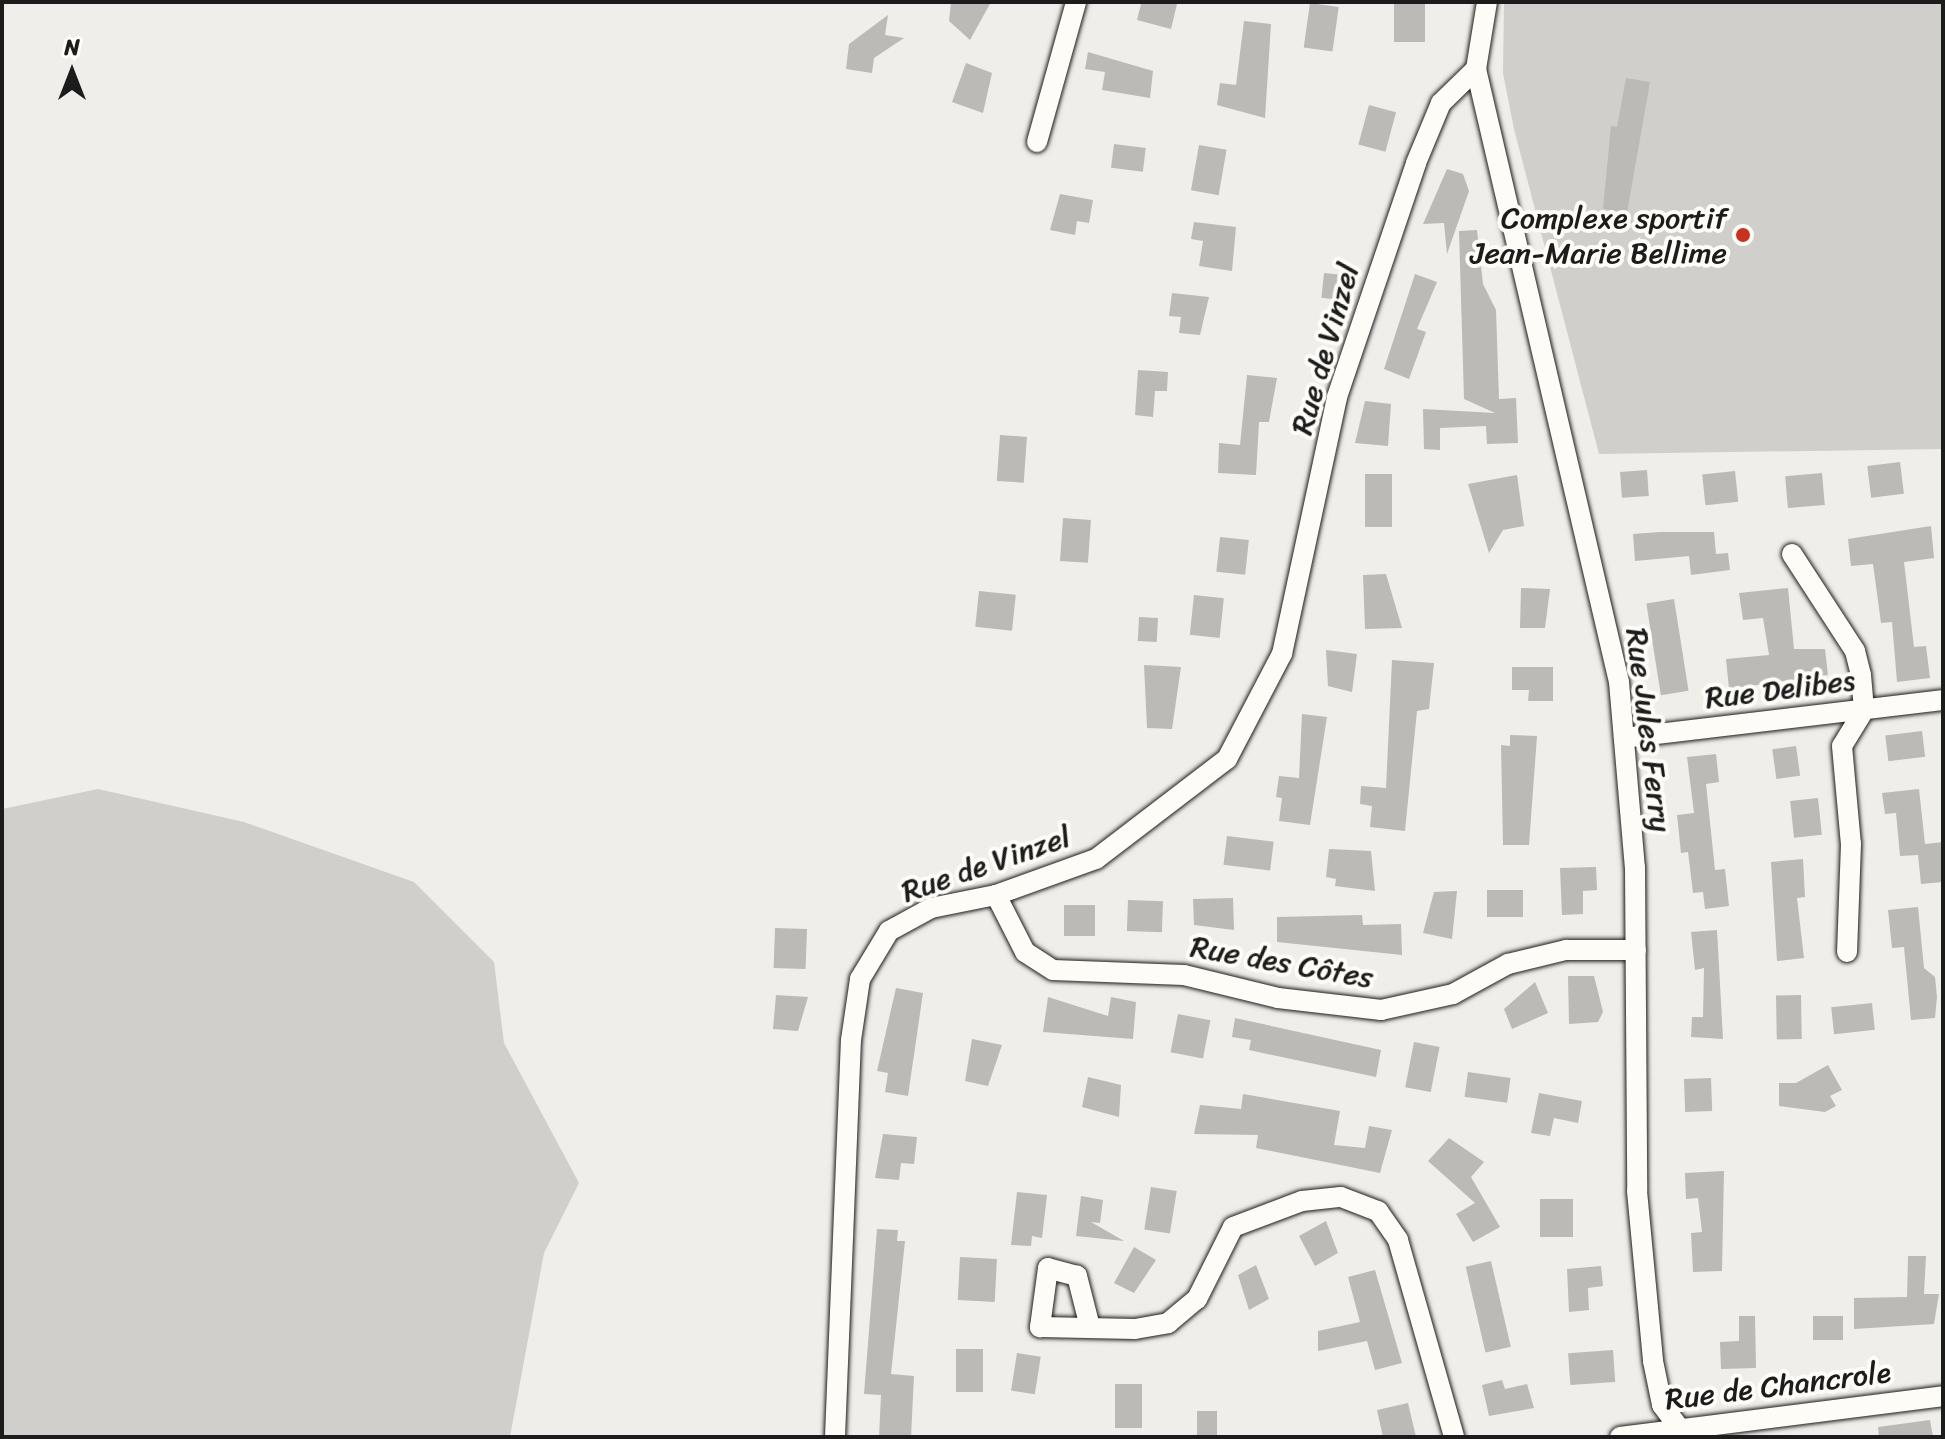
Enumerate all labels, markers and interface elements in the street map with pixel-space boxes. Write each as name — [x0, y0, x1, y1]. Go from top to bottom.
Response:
text: N — [64, 28, 80, 67]
north arrow — [32, 32, 112, 112]
place label: Complexe sportif Jean-Marie Bellime — [1471, 200, 1727, 270]
marker: Complexe sportif Jean-Marie Bellime — [1734, 226, 1752, 244]
street label: Rue de Vinzel — [1283, 259, 1367, 439]
street label: Rue Jules Ferry — [1619, 626, 1679, 834]
street label: Rue Delibes — [1703, 662, 1857, 716]
street label: Rue de Vinzel — [896, 818, 1076, 910]
street label: Rue des Côtes — [1187, 928, 1377, 996]
street label: Rue de Chancrole — [1663, 1354, 1893, 1418]

